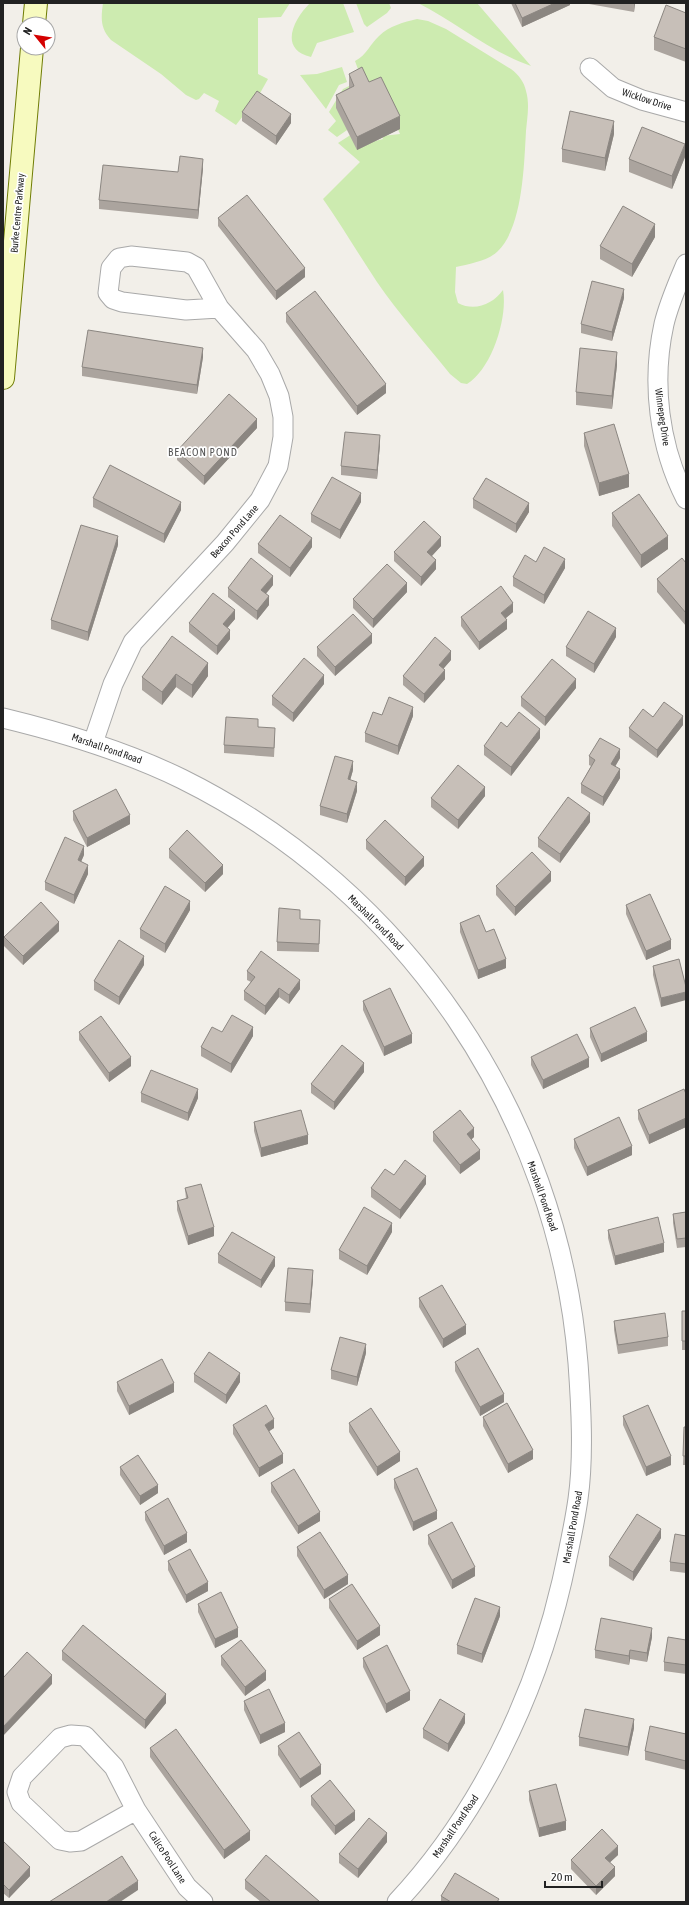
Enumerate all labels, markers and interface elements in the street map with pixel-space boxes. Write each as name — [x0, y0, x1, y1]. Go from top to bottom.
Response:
north arrow — [16, 16, 56, 56]
text: N — [21, 25, 34, 37]
street label: Wicklow Drive — [621, 86, 673, 113]
street label: Burke Centre Parkway — [9, 173, 26, 253]
street label: Winnepeg Drive — [653, 388, 672, 447]
district label: BEACON POND — [168, 446, 238, 458]
street label: Beacon Pond Lane — [208, 502, 261, 560]
street label: Marshall Pond Road — [70, 731, 144, 766]
street label: Marshall Pond Road — [346, 892, 406, 952]
street label: Marshall Pond Road — [525, 1160, 560, 1233]
street label: Marshall Pond Road — [561, 1490, 584, 1564]
street label: Marshall Pond Road — [430, 1793, 481, 1860]
street label: Calico Pool Lane — [147, 1829, 189, 1886]
scale bar — [545, 1863, 602, 1889]
text: 20 m — [551, 1870, 573, 1884]

